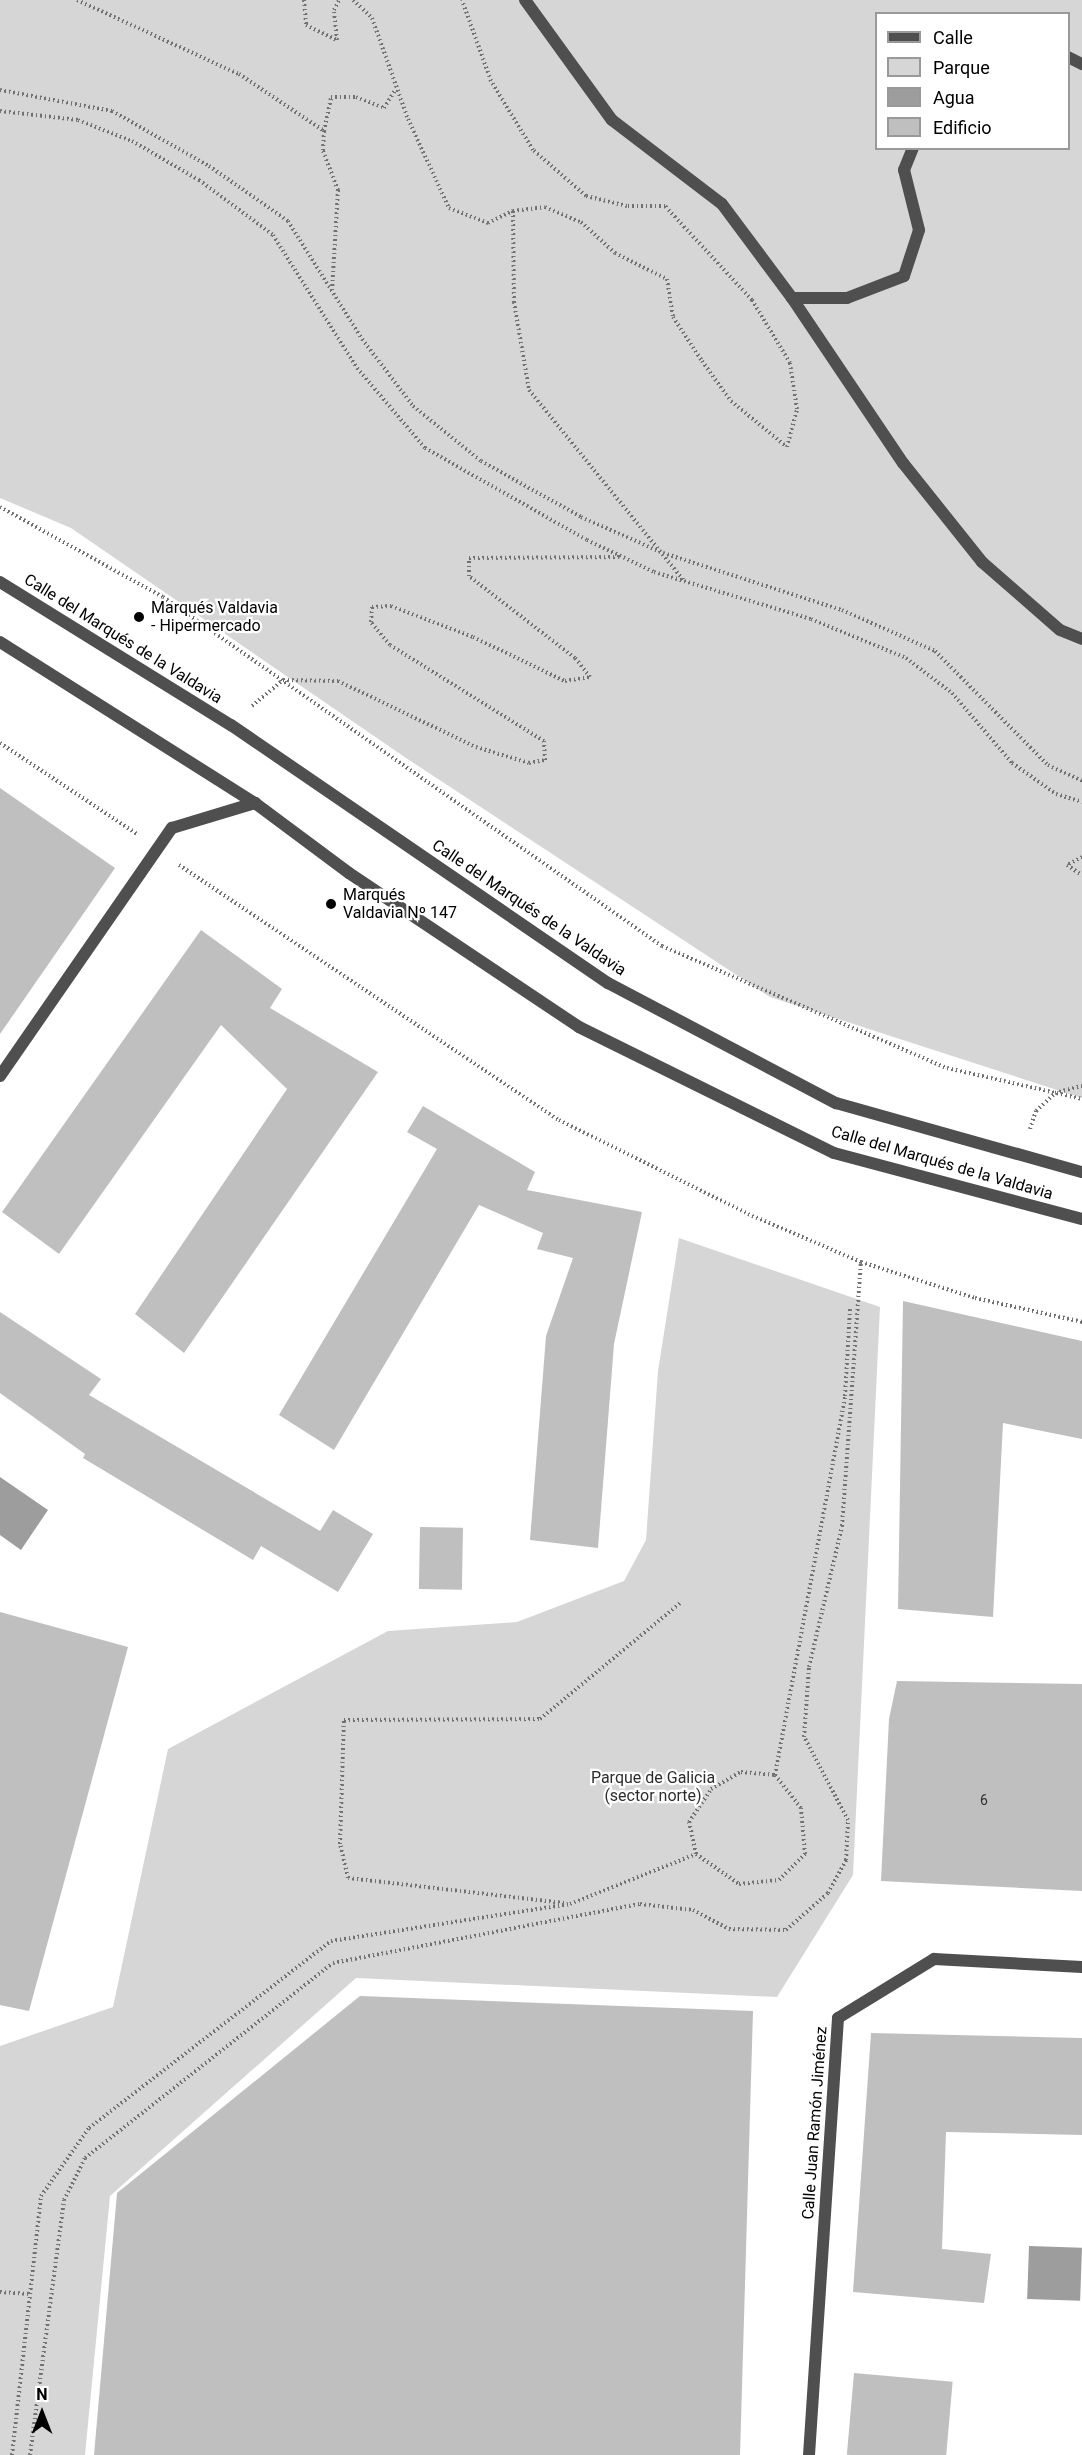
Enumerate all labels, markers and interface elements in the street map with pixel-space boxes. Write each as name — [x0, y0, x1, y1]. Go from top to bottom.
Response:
legend — [875, 12, 1070, 150]
text: Calle — [933, 27, 973, 48]
text: Parque — [933, 57, 990, 78]
text: Agua — [933, 87, 975, 108]
text: Edificio — [933, 117, 992, 138]
street label: Calle del Marqués de la Valdavia — [21, 570, 225, 708]
place label: Marqués Valdavia - Hipermercado — [151, 598, 278, 636]
marker: Marqués Valdavia - Hipermercado — [132, 610, 146, 624]
street label: Calle del Marqués de la Valdavia — [428, 836, 630, 980]
place label: Marqués Valdavia Nº 147 — [343, 885, 457, 923]
marker: Marqués Valdavia Nº 147 — [324, 897, 338, 911]
street label: Calle del Marqués de la Valdavia — [829, 1122, 1055, 1204]
park label: Parque de Galicia (sector norte) — [591, 1768, 715, 1806]
house number: 6 — [980, 1792, 988, 1808]
street label: Calle Juan Ramón Jiménez — [799, 2026, 831, 2220]
north arrow — [12, 2383, 72, 2443]
text: N — [36, 2385, 48, 2404]

